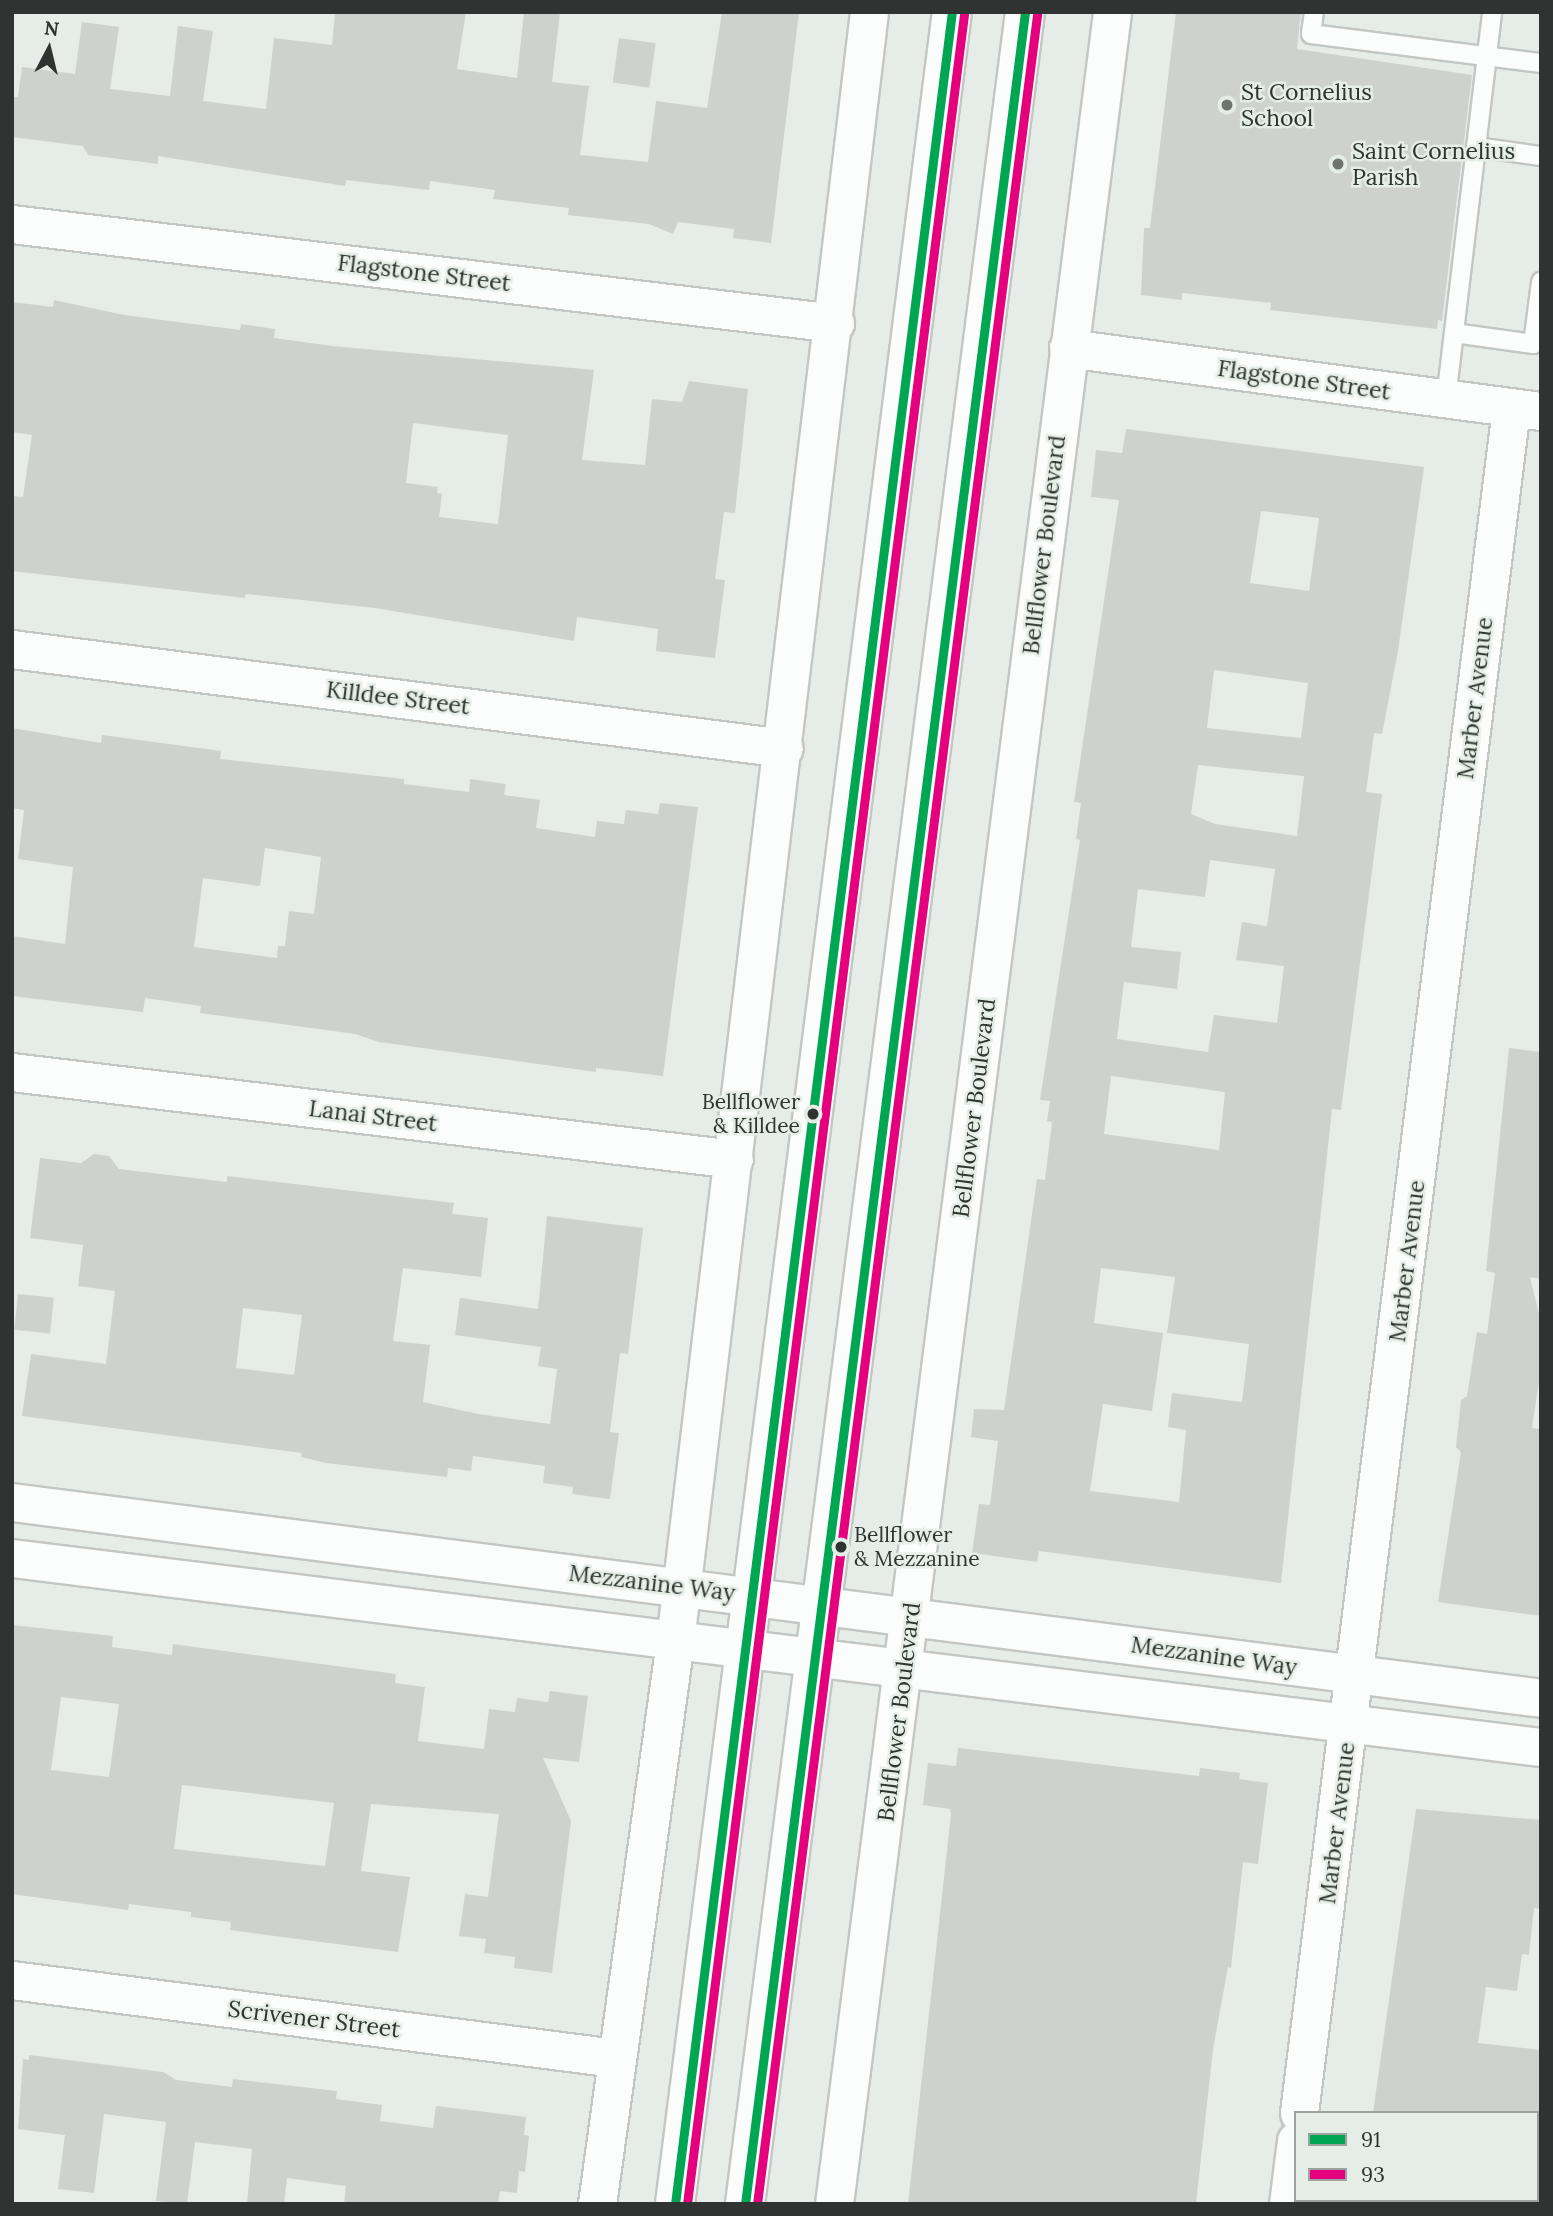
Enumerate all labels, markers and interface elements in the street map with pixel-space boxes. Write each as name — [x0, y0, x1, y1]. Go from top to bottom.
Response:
north arrow — [14, 14, 84, 84]
text: N — [43, 15, 60, 41]
place label: St Cornelius School — [1241, 78, 1372, 132]
marker: St Cornelius School — [1219, 97, 1235, 113]
place label: Saint Cornelius Parish — [1352, 137, 1515, 191]
marker: Saint Cornelius Parish — [1330, 156, 1346, 172]
street label: Flagstone Street — [336, 249, 512, 297]
street label: Flagstone Street — [1216, 354, 1392, 406]
street label: Bellflower Boulevard — [1017, 434, 1071, 656]
street label: Marber Avenue — [1451, 616, 1499, 780]
street label: Killdee Street — [325, 675, 471, 721]
street label: Bellflower Boulevard — [947, 997, 1001, 1219]
place label: Bellflower & Killdee — [702, 1089, 800, 1139]
street label: Lanai Street — [307, 1094, 439, 1138]
marker: Bellflower & Killdee — [806, 1107, 820, 1121]
street label: Marber Avenue — [1383, 1179, 1431, 1343]
place label: Bellflower & Mezzanine — [854, 1522, 980, 1572]
marker: Bellflower & Mezzanine — [834, 1540, 848, 1554]
street label: Mezzanine Way — [567, 1559, 737, 1607]
street label: Bellflower Boulevard — [872, 1601, 926, 1823]
street label: Mezzanine Way — [1129, 1631, 1299, 1681]
street label: Marber Avenue — [1313, 1741, 1361, 1905]
street label: Scrivener Street — [226, 1995, 402, 2043]
legend — [1294, 2111, 1539, 2202]
text: 91 — [1361, 2126, 1381, 2153]
text: 93 — [1361, 2161, 1385, 2188]

